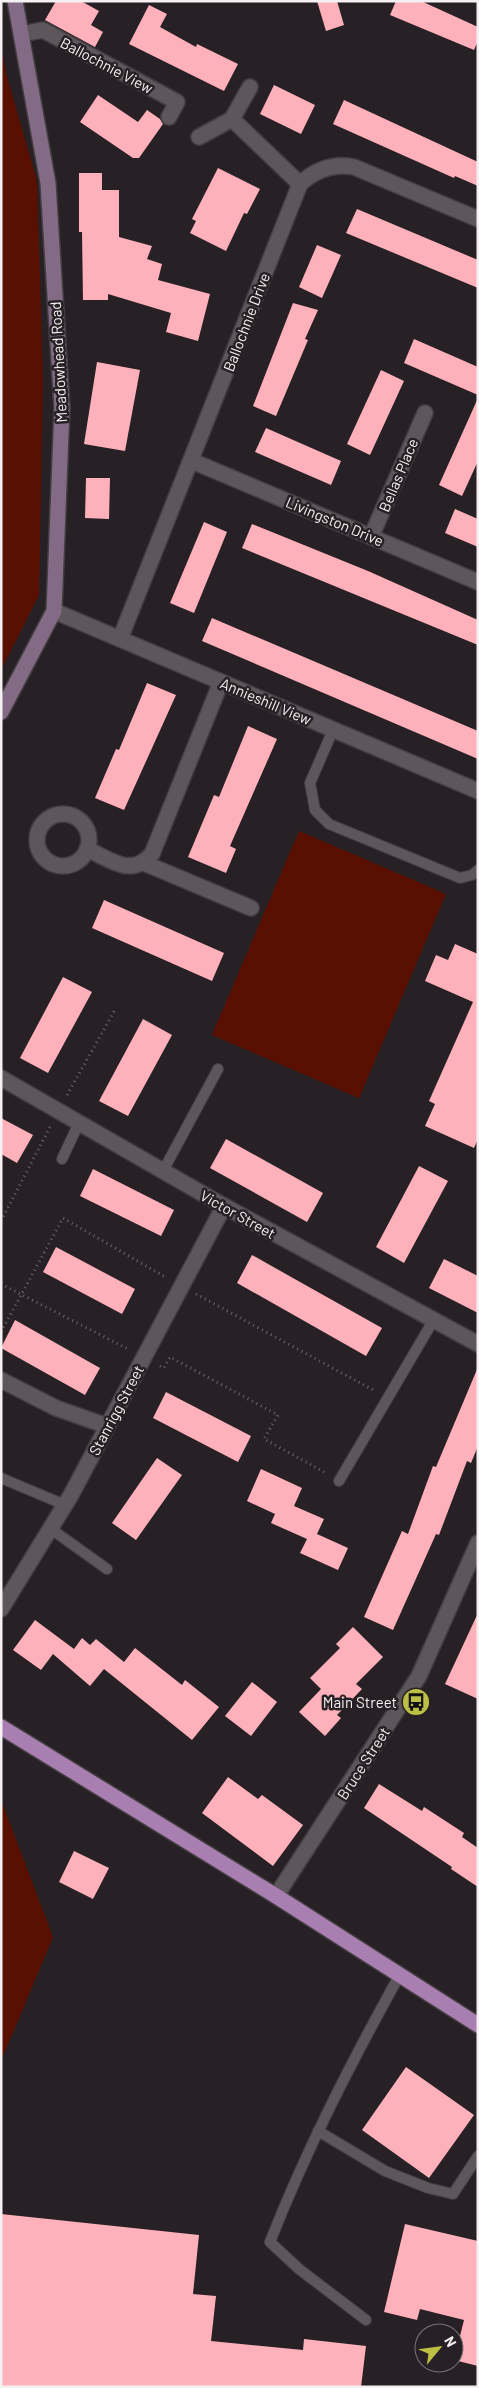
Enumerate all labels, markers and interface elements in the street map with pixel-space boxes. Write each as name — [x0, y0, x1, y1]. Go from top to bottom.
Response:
street label: Ballochnie View — [58, 33, 156, 97]
street label: Ballochnie Drive — [219, 270, 273, 374]
street label: Meadowhead Road — [46, 301, 70, 423]
street label: Bellas Place — [374, 436, 422, 514]
street label: Livingston Drive — [283, 492, 387, 550]
street label: Annieshill View — [218, 674, 314, 728]
street label: Victor Street — [197, 1186, 279, 1242]
street label: Stanrigg Street — [85, 1362, 147, 1458]
bus stop icon: Main Street — [401, 1687, 431, 1717]
place label: Main Street — [323, 1693, 397, 1711]
street label: Bruce Street — [333, 1723, 393, 1803]
north arrow — [414, 2323, 464, 2373]
text: N — [441, 2333, 460, 2350]

